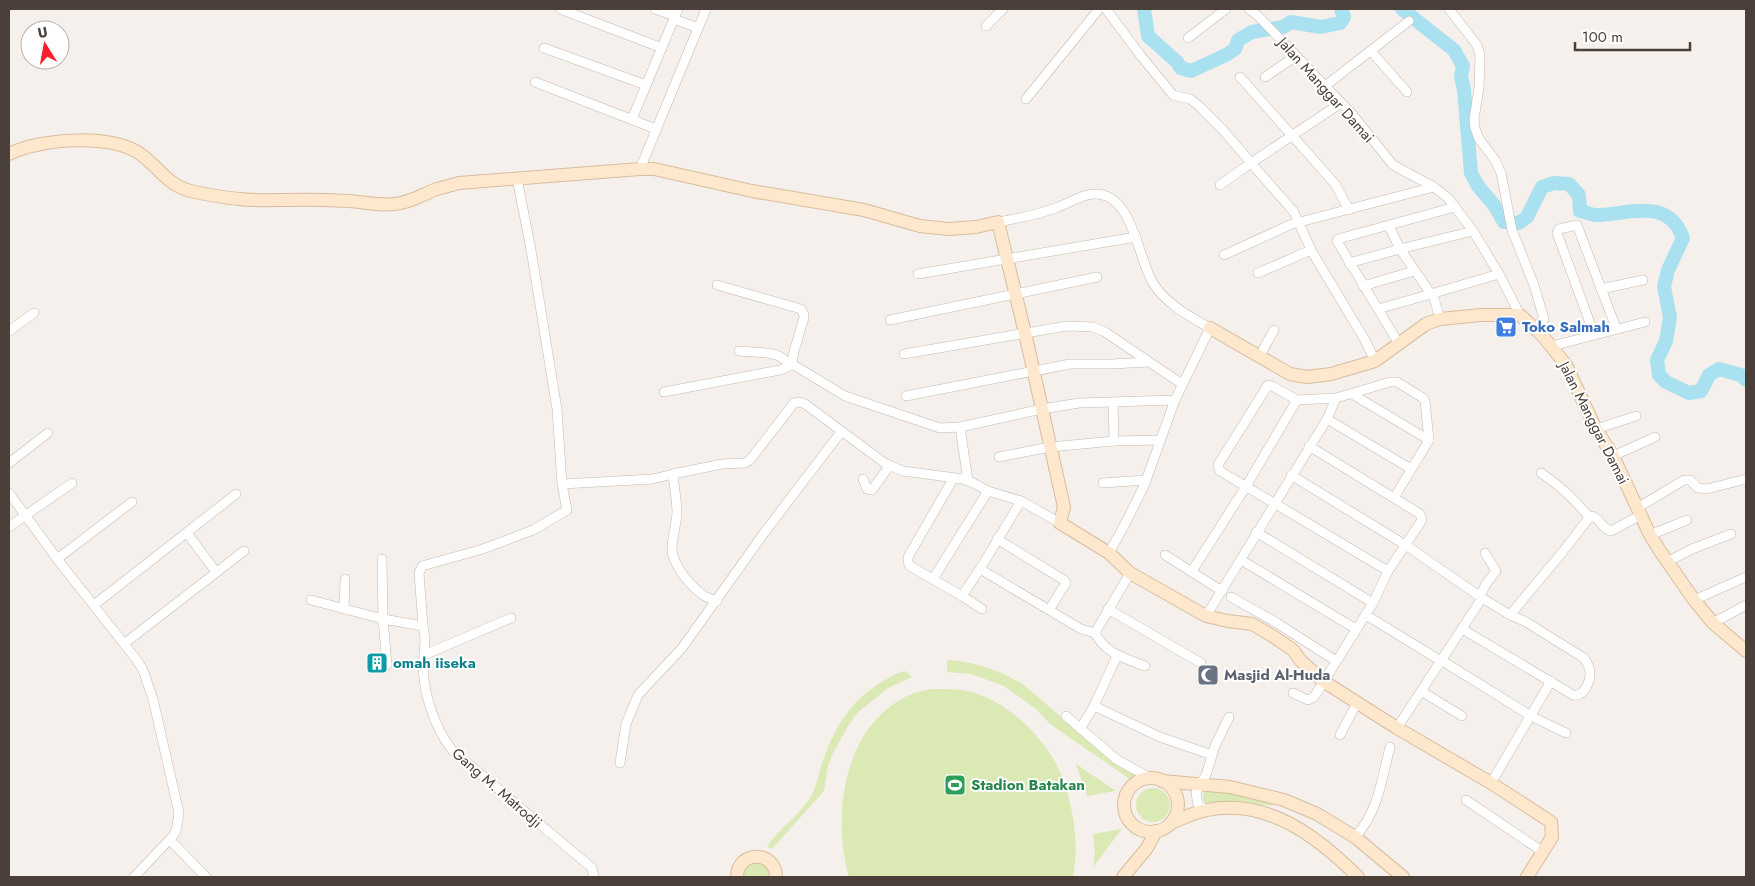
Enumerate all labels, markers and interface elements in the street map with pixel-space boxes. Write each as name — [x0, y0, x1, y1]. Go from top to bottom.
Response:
north arrow — [20, 20, 70, 70]
scale bar — [1575, 20, 1690, 52]
text: U — [36, 21, 49, 43]
text: 100 m — [1582, 26, 1623, 48]
street label: Jalan Manggar Damai — [1271, 31, 1379, 148]
supermarket icon: Toko Salmah — [1494, 315, 1518, 339]
place label: Toko Salmah — [1522, 316, 1610, 338]
street label: Jalan Manggar Damai — [1553, 356, 1635, 488]
building icon: omah iiseka — [365, 651, 389, 675]
place label: omah iiseka — [393, 652, 476, 674]
mosque icon: Masjid Al-Huda — [1196, 663, 1220, 687]
place label: Masjid Al-Huda — [1224, 664, 1330, 686]
street label: Gang M. Matrodji — [447, 743, 547, 833]
sports icon: Stadion Batakan — [943, 773, 967, 797]
place label: Stadion Batakan — [971, 774, 1085, 796]

